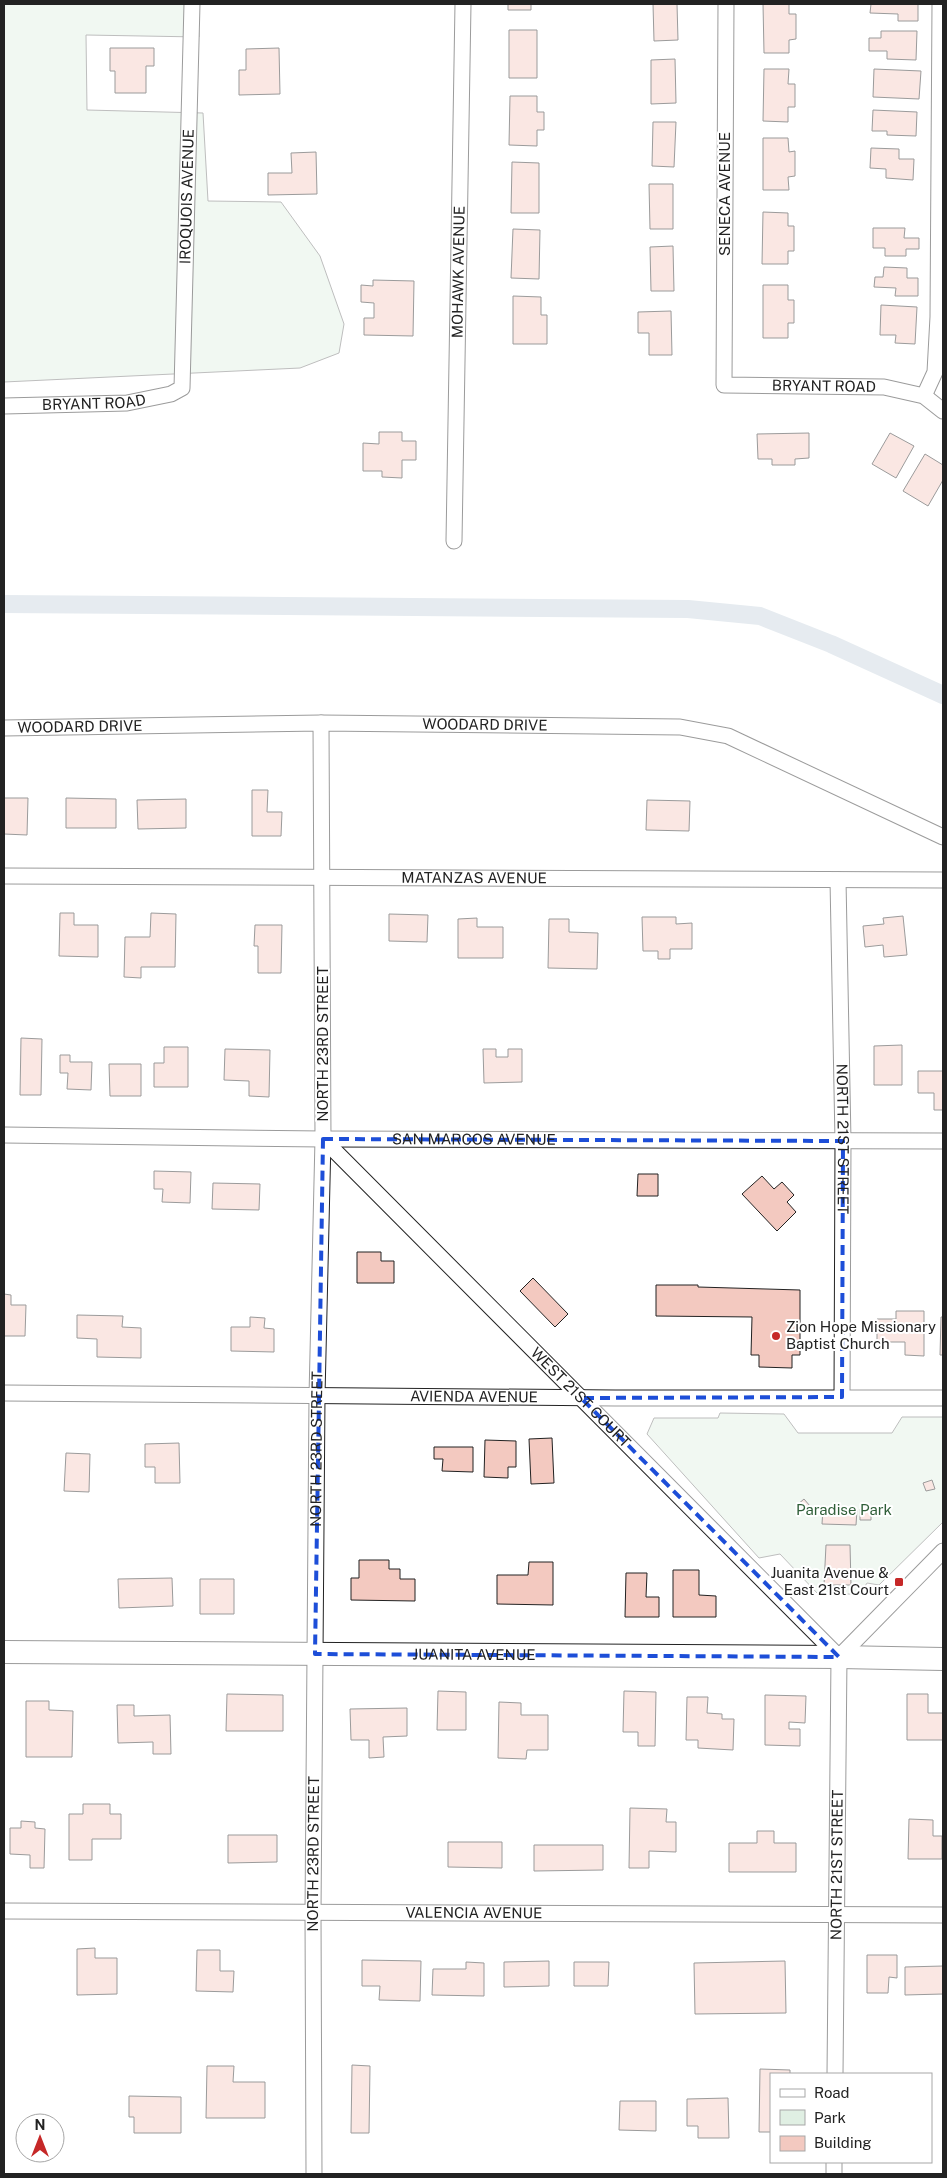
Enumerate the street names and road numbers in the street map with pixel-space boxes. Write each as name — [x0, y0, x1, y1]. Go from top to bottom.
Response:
street label: IROQUOIS AVENUE — [176, 129, 197, 264]
street label: SENECA AVENUE — [716, 132, 733, 256]
street label: MOHAWK AVENUE — [448, 206, 468, 338]
street label: BRYANT ROAD — [772, 377, 876, 395]
street label: BRYANT ROAD — [42, 390, 147, 413]
street label: WOODARD DRIVE — [422, 715, 548, 734]
street label: WOODARD DRIVE — [17, 717, 143, 736]
street label: MATANZAS AVENUE — [401, 869, 547, 886]
street label: NORTH 23RD STREET — [314, 966, 331, 1122]
street label: NORTH 21ST STREET — [834, 1064, 852, 1214]
street label: SAN MARCOS AVENUE — [392, 1130, 556, 1148]
street label: WEST 21ST COURT — [528, 1344, 634, 1451]
street label: NORTH 23RD STREET — [307, 1371, 326, 1527]
street label: AVIENDA AVENUE — [410, 1387, 538, 1405]
street label: JUANITA AVENUE — [412, 1645, 536, 1663]
street label: NORTH 23RD STREET — [304, 1776, 322, 1932]
street label: NORTH 21ST STREET — [827, 1790, 846, 1940]
street label: VALENCIA AVENUE — [406, 1904, 542, 1921]

